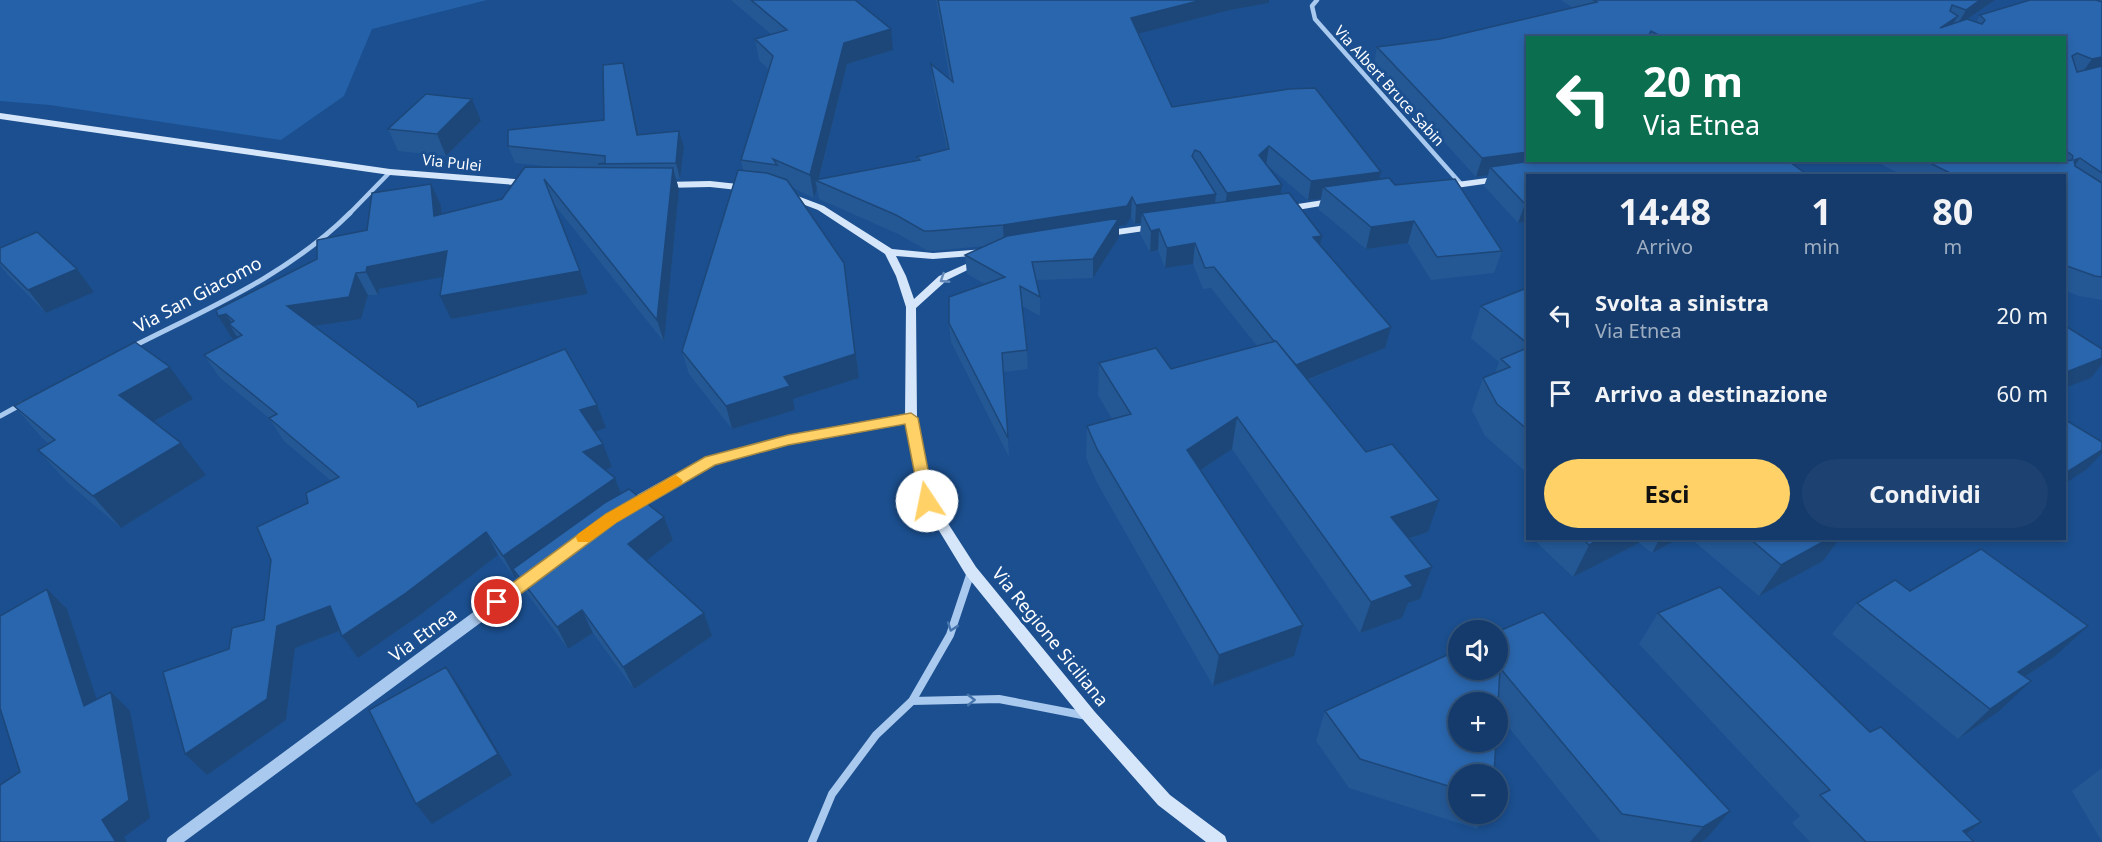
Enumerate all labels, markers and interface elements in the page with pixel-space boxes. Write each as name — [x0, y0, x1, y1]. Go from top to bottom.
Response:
street label: Via Albert Bruce Sabin — [1330, 21, 1449, 150]
text: 20 m — [1643, 52, 1743, 109]
icon: left — [1544, 60, 1622, 138]
text: Via Etnea — [1643, 106, 1760, 143]
street label: Via Pulei — [421, 149, 483, 175]
text: 14:48 — [1619, 187, 1711, 236]
text: 1 — [1811, 187, 1832, 236]
text: 80 — [1932, 187, 1973, 236]
text: Arrivo — [1636, 233, 1693, 260]
text: min — [1804, 233, 1840, 260]
text: m — [1944, 233, 1962, 260]
street label: Via San Giacomo — [130, 250, 265, 338]
one-way arrow — [940, 272, 950, 284]
text: Svolta a sinistra — [1595, 287, 1769, 317]
icon: left — [1544, 299, 1577, 332]
text: 20 m — [1997, 300, 2048, 330]
text: Via Etnea — [1595, 317, 1682, 344]
icon: arrive — [1544, 377, 1577, 410]
text: Arrivo a destinazione — [1595, 378, 1828, 408]
text: 60 m — [1997, 378, 2048, 408]
button: Esci — [1544, 459, 1790, 528]
button: Condividi — [1802, 459, 2048, 528]
position arrow — [895, 469, 959, 533]
street label: Via Regione Siciliana — [987, 562, 1114, 711]
pin — [471, 576, 522, 627]
icon: arrive — [480, 585, 513, 618]
street label: Via Etnea — [384, 602, 461, 667]
map controls — [1448, 620, 1508, 824]
button: sound — [1448, 620, 1508, 680]
one-way arrow — [947, 621, 960, 632]
button: + — [1448, 692, 1508, 752]
one-way arrow — [966, 694, 975, 706]
button: − — [1448, 764, 1508, 824]

